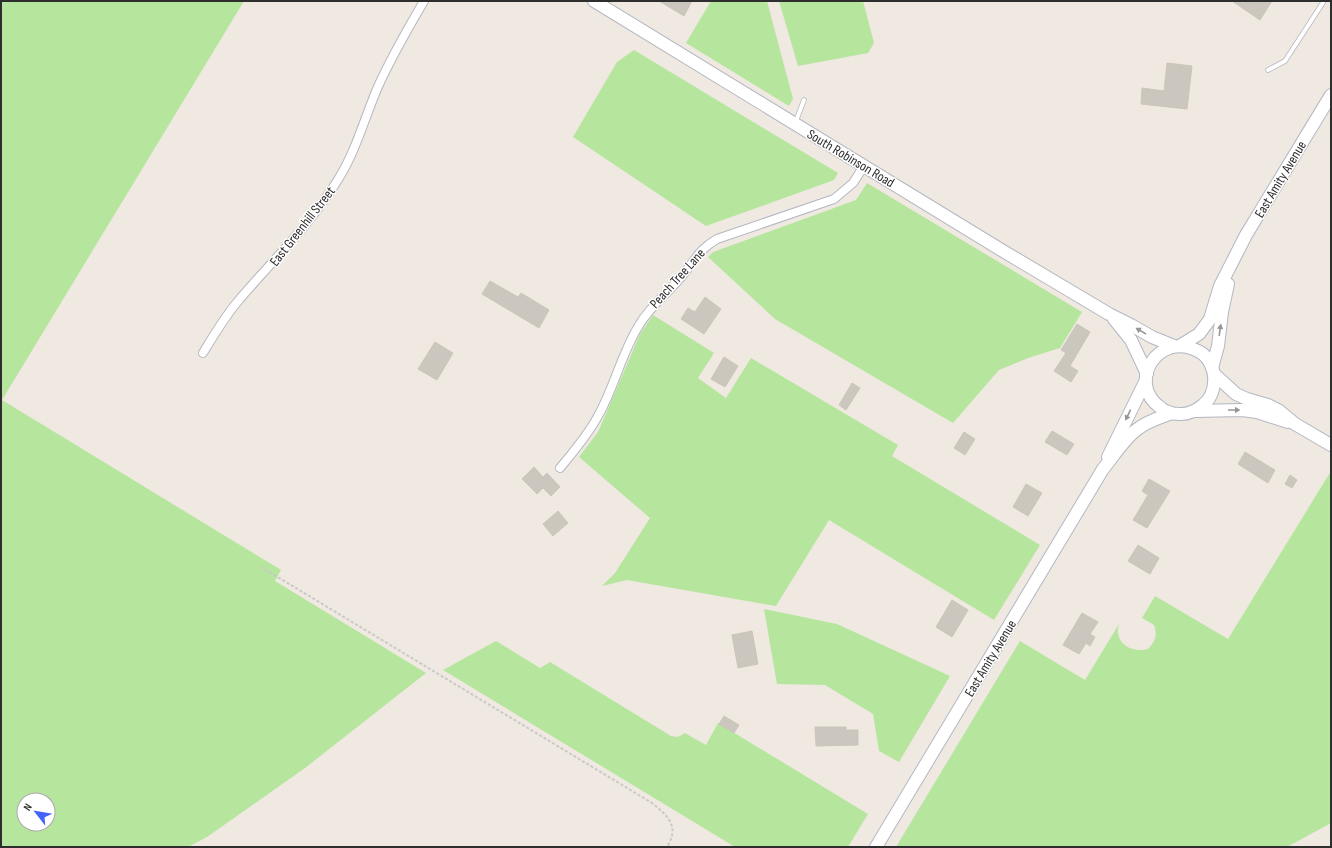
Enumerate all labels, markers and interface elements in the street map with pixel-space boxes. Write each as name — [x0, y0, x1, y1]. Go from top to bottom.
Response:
street label: South Robinson Road — [804, 126, 898, 191]
street label: East Amity Avenue — [1251, 138, 1310, 221]
street label: East Greenhill Street — [266, 183, 339, 269]
street label: Peach Tree Lane — [646, 245, 709, 312]
one-way arrow — [1217, 324, 1223, 336]
one-way arrow — [1135, 327, 1147, 334]
one-way arrow — [1228, 407, 1241, 413]
one-way arrow — [1125, 409, 1131, 421]
street label: East Amity Avenue — [961, 617, 1020, 700]
north arrow — [16, 792, 56, 832]
text: N — [21, 801, 35, 813]

